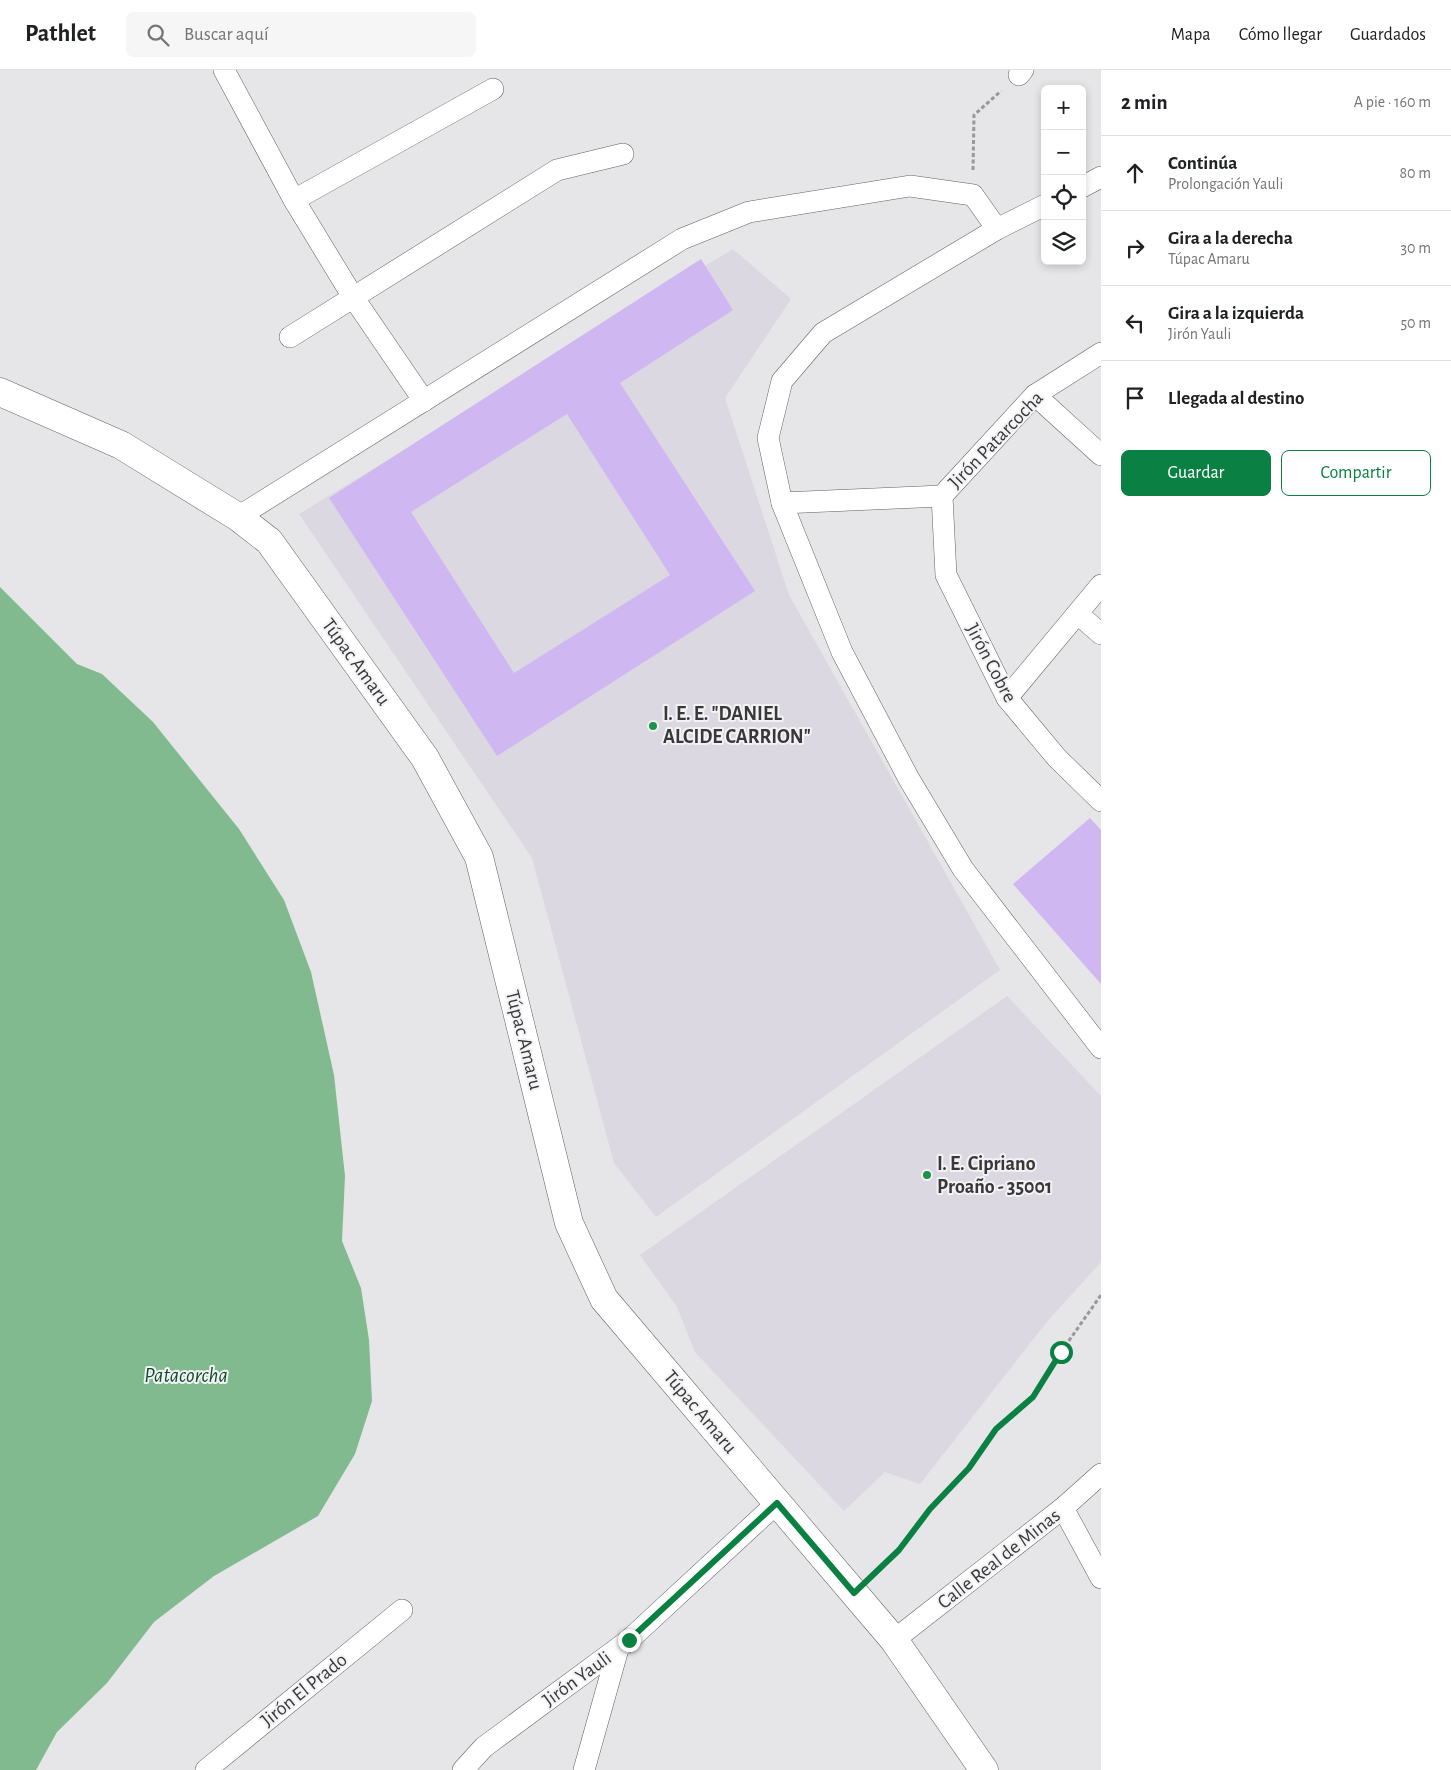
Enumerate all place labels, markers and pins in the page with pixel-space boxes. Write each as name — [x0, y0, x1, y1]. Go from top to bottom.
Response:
place label: I. E. E. "DANIEL ALCIDE CARRION" — [663, 704, 811, 747]
marker: I. E. E. "DANIEL ALCIDE CARRION" — [647, 720, 659, 732]
place label: I. E. Cipriano Proaño - 35001 — [937, 1154, 1052, 1197]
marker: I. E. Cipriano Proaño - 35001 — [921, 1169, 933, 1181]

